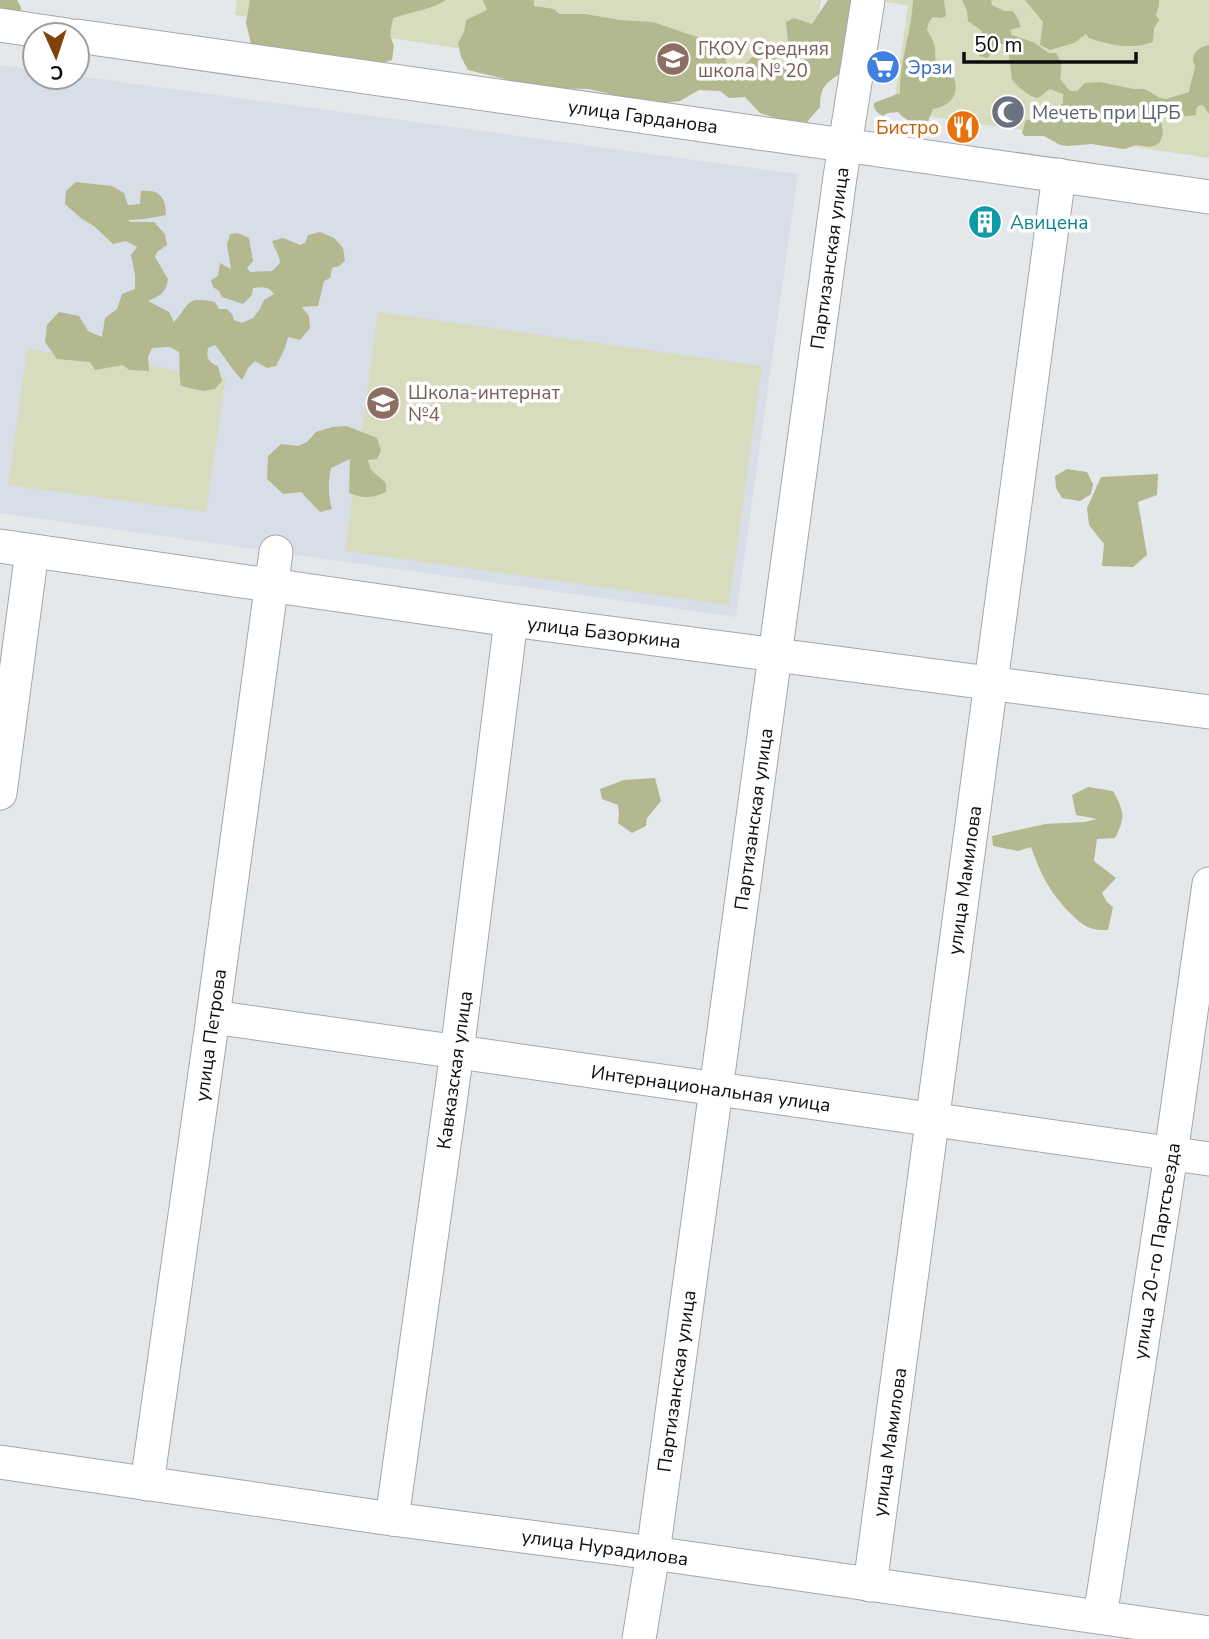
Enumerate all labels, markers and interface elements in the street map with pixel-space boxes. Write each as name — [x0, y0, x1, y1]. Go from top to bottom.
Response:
north arrow — [21, 21, 91, 91]
scale bar — [964, 21, 1136, 65]
text: 50 m — [974, 31, 1023, 59]
place label: ГКОУ Средняя школа № 20 — [698, 36, 829, 84]
school or university icon: ГКОУ Средняя школа № 20 — [654, 40, 692, 78]
supermarket icon: Эрзи — [864, 48, 902, 86]
place label: Эрзи — [908, 55, 953, 81]
text: С — [50, 59, 64, 85]
mosque icon: Мечеть при ЦРБ — [989, 93, 1027, 131]
street label: улица Гарданова — [566, 94, 720, 140]
place label: Мечеть при ЦРБ — [1032, 100, 1181, 126]
restaurant icon: Бистро — [944, 108, 982, 146]
place label: Бистро — [876, 115, 939, 141]
street label: Партизанская улица — [804, 165, 856, 351]
building icon: Авицена — [966, 203, 1004, 241]
place label: Авицена — [1010, 210, 1088, 236]
place label: Школа-интернат №4 — [408, 380, 560, 428]
school or university icon: Школа-интернат №4 — [364, 384, 402, 422]
street label: улица Базоркина — [526, 611, 682, 655]
street label: Партизанская улица — [728, 726, 780, 912]
street label: улица Мамилова — [942, 804, 988, 956]
street label: улица Петрова — [189, 967, 233, 1103]
street label: Кавказская улица — [431, 989, 479, 1151]
street label: Интернациональная улица — [589, 1059, 832, 1119]
street label: улица 20-го Партсъезда — [1127, 1141, 1187, 1361]
street label: Партизанская улица — [651, 1288, 703, 1474]
street label: улица Мамилова — [867, 1366, 913, 1518]
street label: улица Нурадилова — [520, 1523, 690, 1573]

